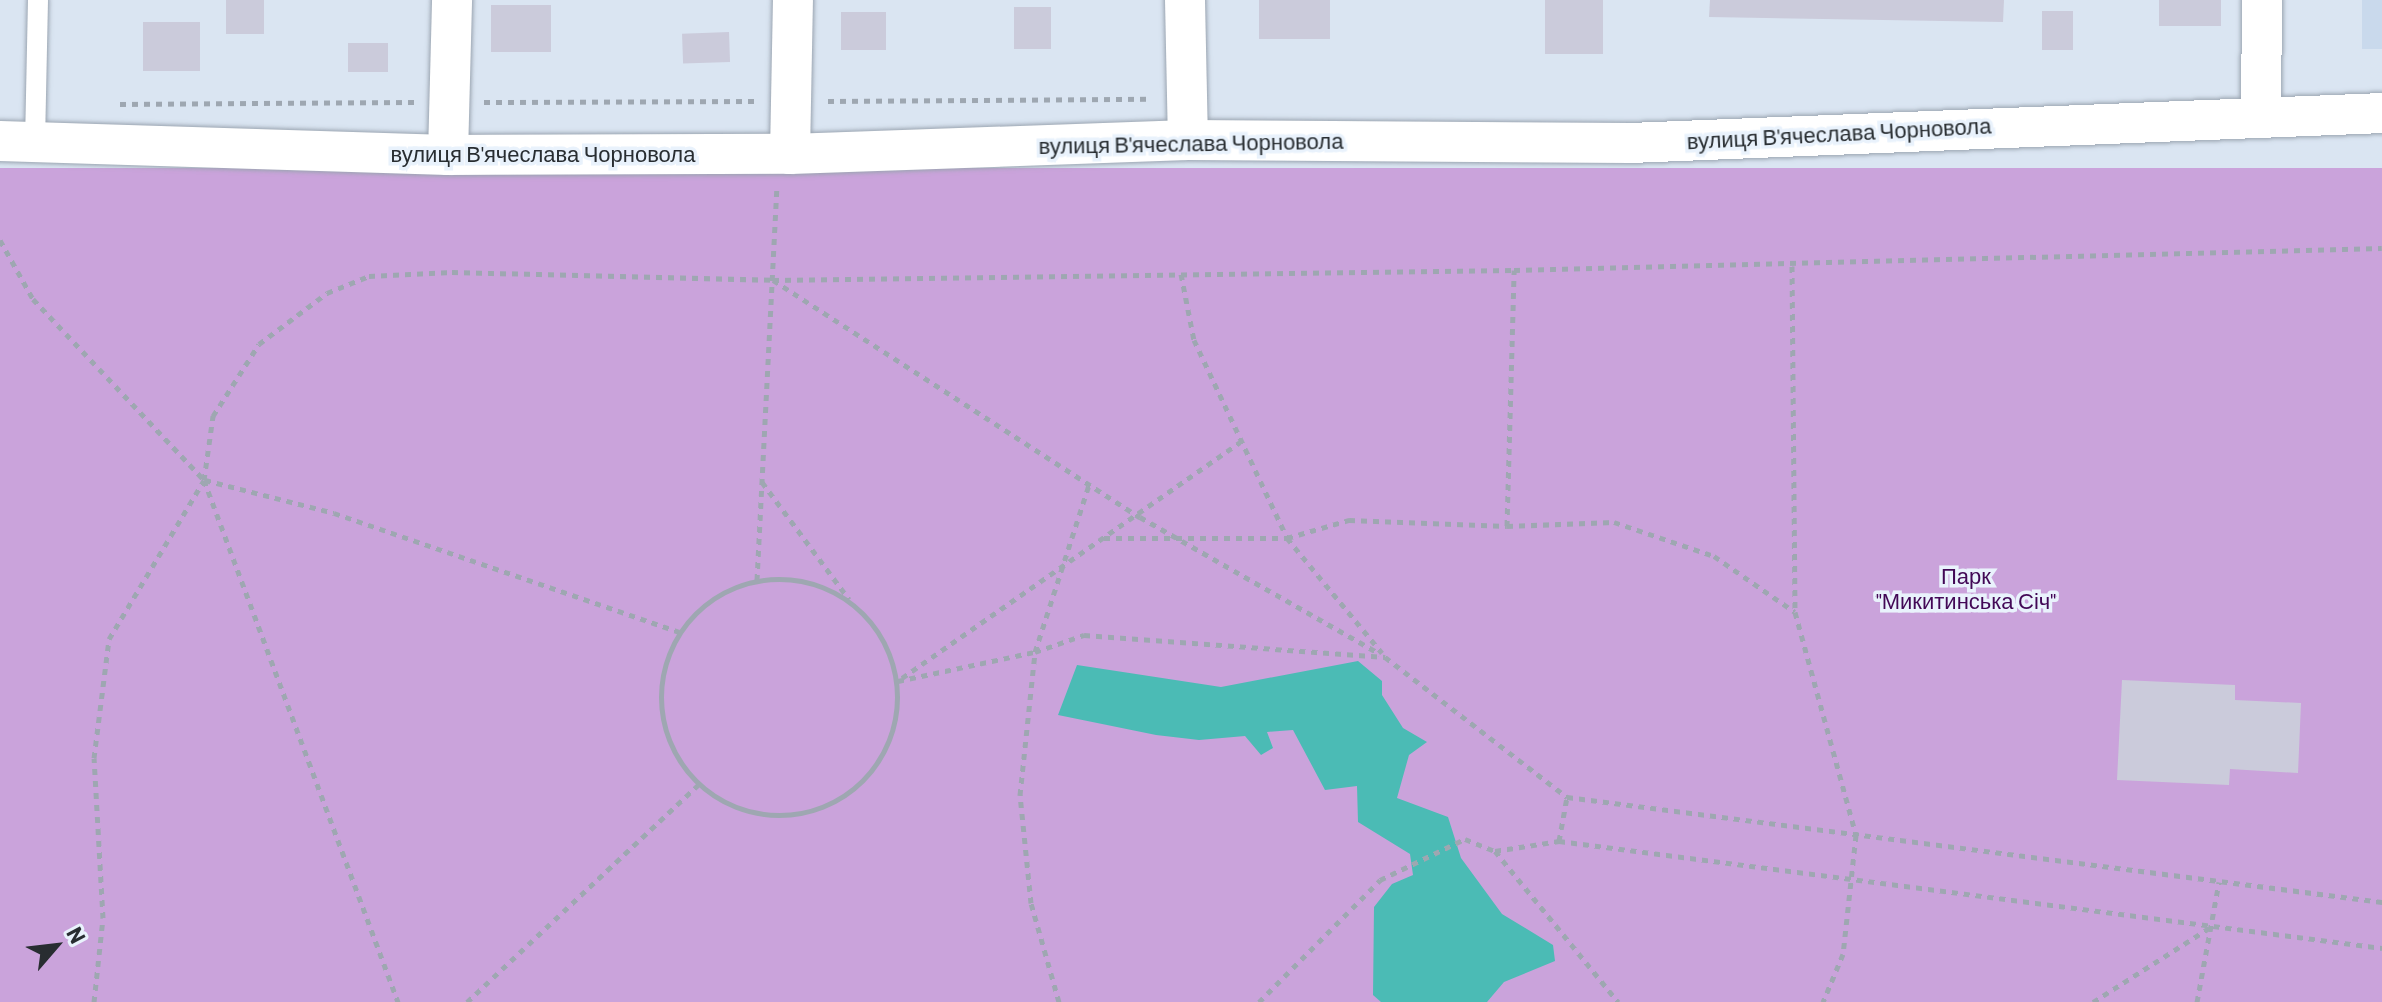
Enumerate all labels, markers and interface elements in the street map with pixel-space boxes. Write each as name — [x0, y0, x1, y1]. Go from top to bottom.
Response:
street label: вулиця В'ячеслава Чорновола — [1686, 112, 1992, 154]
street label: вулиця В'ячеслава Чорновола — [1038, 127, 1344, 159]
street label: вулиця В'ячеслава Чорновола — [391, 141, 695, 167]
park label: Парк "Микитинська Січ" — [1876, 562, 2056, 614]
north arrow — [16, 906, 96, 986]
text: N — [62, 922, 92, 947]

